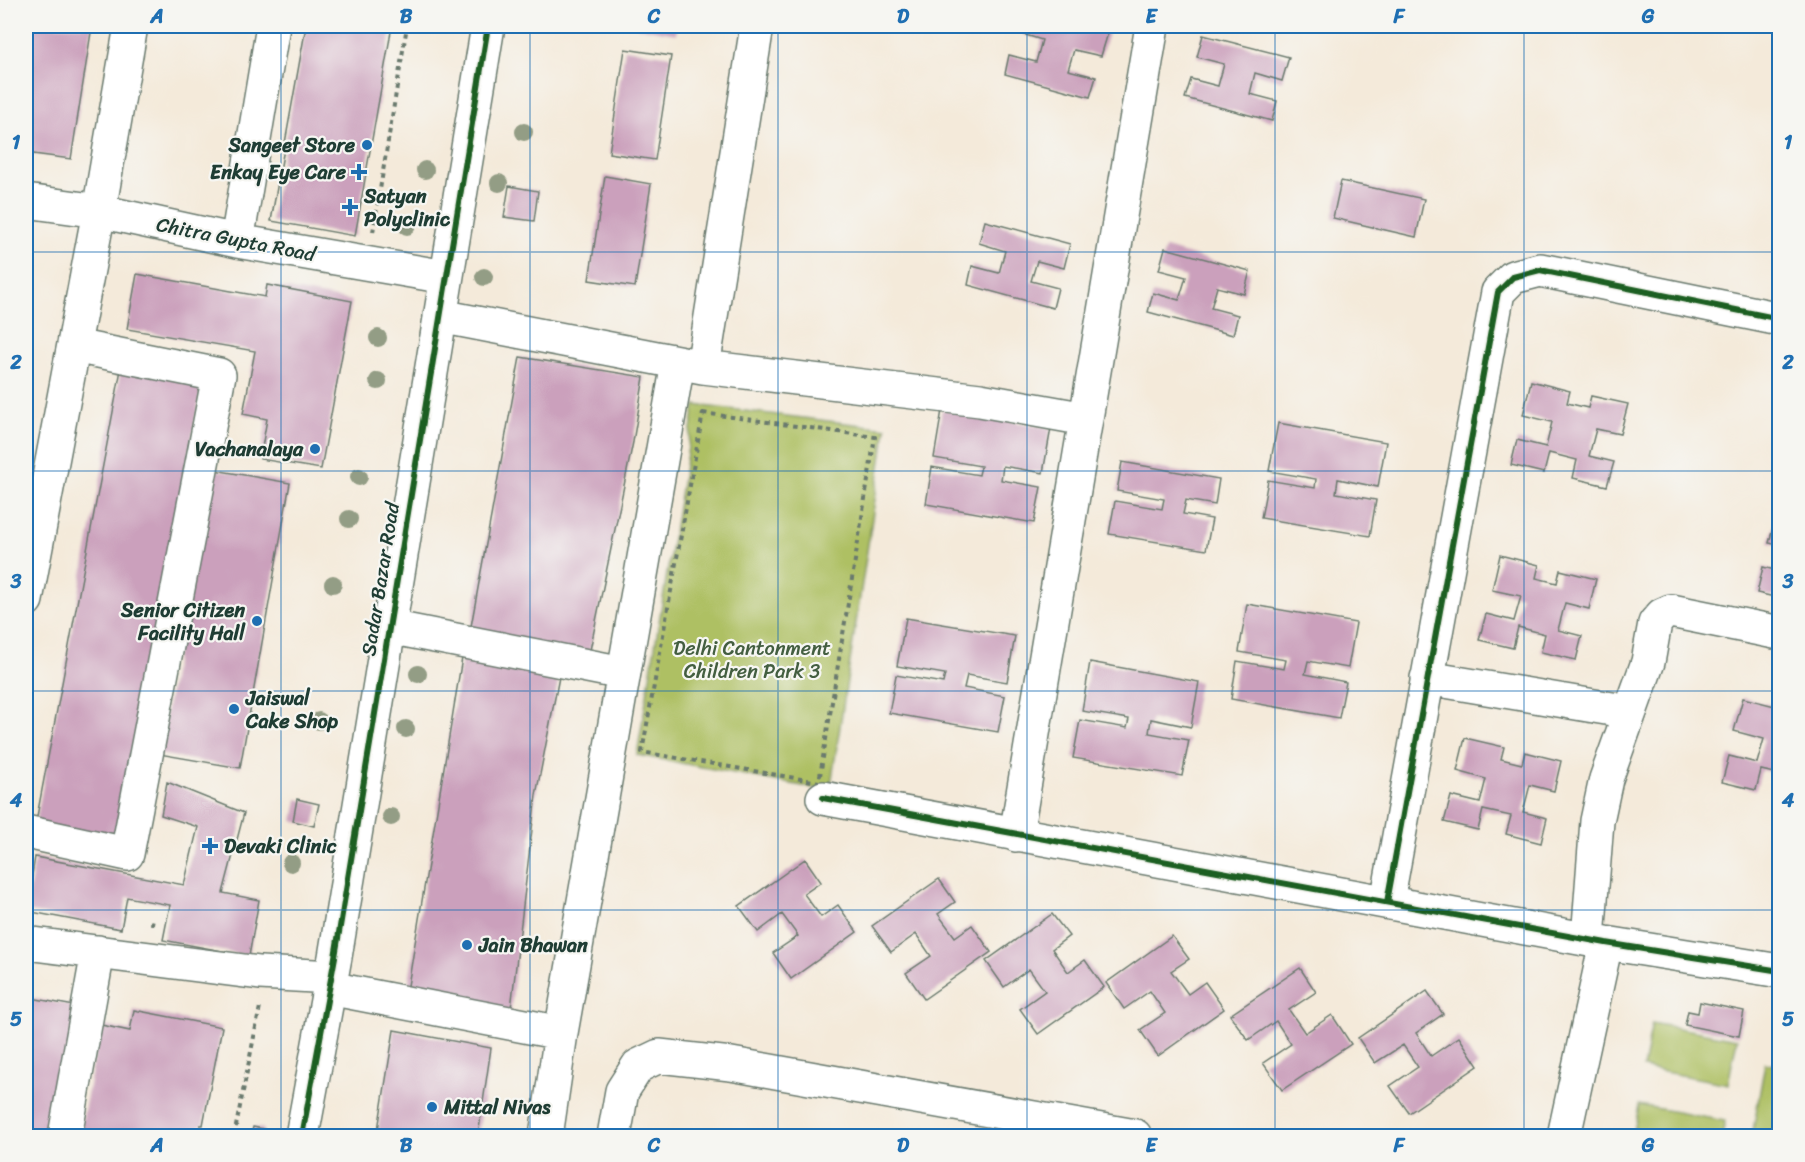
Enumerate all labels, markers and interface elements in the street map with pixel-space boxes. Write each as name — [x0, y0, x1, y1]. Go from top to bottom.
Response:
text: A — [149, 0, 164, 34]
text: B — [400, 0, 413, 34]
text: C — [647, 0, 661, 34]
text: D — [897, 0, 910, 34]
text: E — [1145, 0, 1158, 34]
text: F — [1393, 0, 1406, 34]
text: G — [1641, 0, 1655, 34]
text: 1 — [12, 125, 21, 160]
text: 1 — [1784, 125, 1793, 160]
place label: Sangeet Store — [227, 128, 356, 163]
marker: Sangeet Store — [360, 138, 374, 152]
place label: Enkay Eye Care — [210, 155, 347, 190]
marker: Enkay Eye Care — [350, 163, 368, 181]
place label: Satyan Polyclinic — [363, 179, 451, 237]
marker: Satyan Polyclinic — [341, 198, 359, 216]
street label: Chitra Gupta Road — [153, 207, 320, 272]
text: 2 — [9, 345, 22, 380]
text: 2 — [1781, 345, 1794, 380]
place label: Vachanalaya — [195, 432, 304, 467]
marker: Vachanalaya — [308, 442, 322, 456]
street label: Sadar Bazar Road — [351, 498, 410, 658]
text: 3 — [10, 564, 22, 599]
text: 3 — [1782, 564, 1794, 599]
place label: Senior Citizen Facility Hall — [120, 593, 246, 651]
marker: Senior Citizen Facility Hall — [250, 614, 264, 628]
park label: Delhi Cantonment Children Park 3 — [673, 631, 831, 689]
place label: Jaiswal Cake Shop — [245, 681, 339, 739]
marker: Jaiswal Cake Shop — [227, 702, 241, 716]
text: 4 — [9, 783, 23, 818]
text: 4 — [1781, 783, 1795, 818]
place label: Devaki Clinic — [224, 829, 337, 864]
marker: Devaki Clinic — [201, 837, 219, 855]
place label: Jain Bhawan — [478, 928, 588, 963]
marker: Jain Bhawan — [460, 938, 474, 952]
text: 5 — [10, 1002, 22, 1037]
text: 5 — [1782, 1002, 1794, 1037]
place label: Mittal Nivas — [443, 1090, 551, 1125]
marker: Mittal Nivas — [425, 1100, 439, 1114]
text: A — [149, 1128, 164, 1162]
text: B — [400, 1128, 413, 1162]
text: C — [647, 1128, 661, 1162]
text: D — [897, 1128, 910, 1162]
text: E — [1145, 1128, 1158, 1162]
text: F — [1393, 1128, 1406, 1162]
text: G — [1641, 1128, 1655, 1162]

